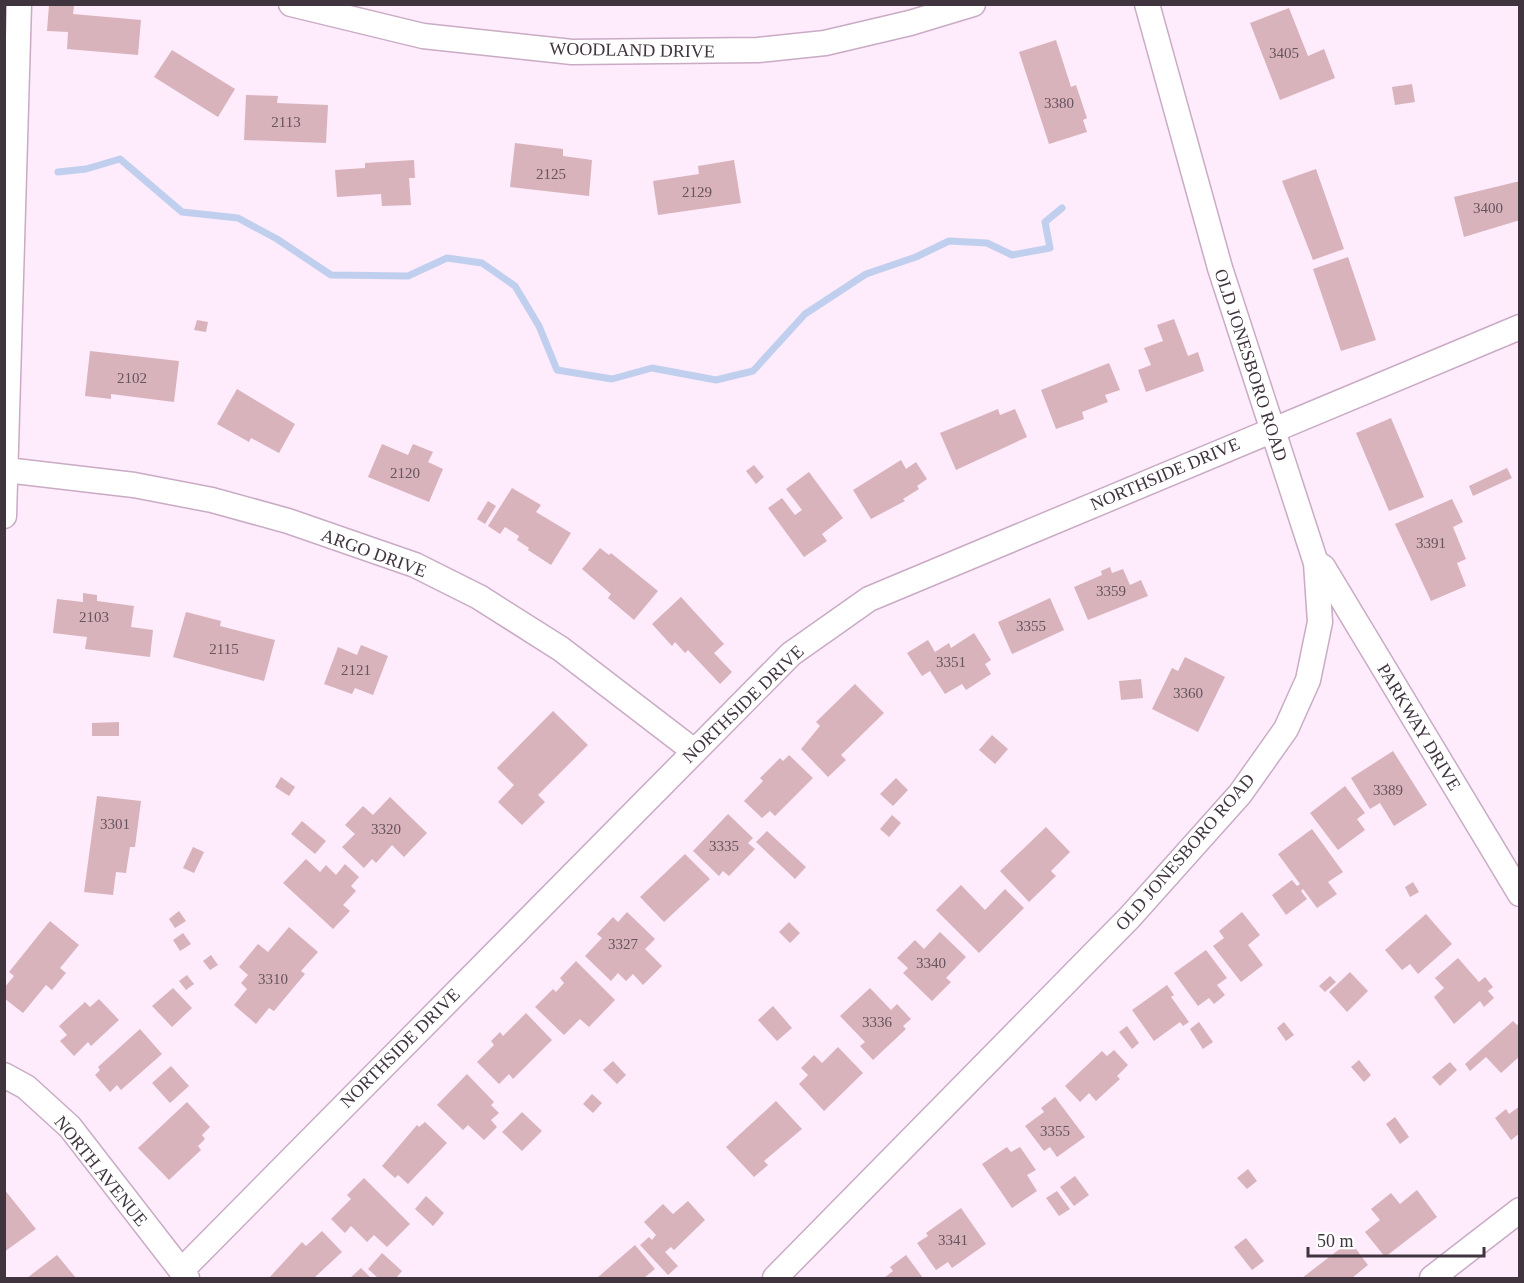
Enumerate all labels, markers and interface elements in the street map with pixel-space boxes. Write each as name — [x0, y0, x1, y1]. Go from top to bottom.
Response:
street label: WOODLAND DRIVE — [549, 39, 715, 61]
house number: 3405 — [1269, 45, 1299, 61]
house number: 3380 — [1044, 95, 1074, 111]
house number: 2113 — [271, 114, 301, 130]
house number: 2125 — [536, 166, 566, 182]
house number: 2129 — [682, 184, 712, 200]
house number: 3400 — [1473, 200, 1503, 216]
street label: OLD JONESBORO ROAD — [1210, 266, 1292, 464]
house number: 2102 — [117, 370, 147, 386]
street label: NORTHSIDE DRIVE — [1087, 433, 1243, 515]
house number: 2120 — [390, 465, 420, 481]
street label: ARGO DRIVE — [319, 525, 429, 581]
house number: 3391 — [1416, 535, 1446, 551]
house number: 3359 — [1096, 583, 1126, 599]
house number: 2103 — [79, 609, 109, 625]
house number: 3355 — [1016, 618, 1046, 634]
house number: 2115 — [209, 641, 239, 657]
street label: NORTHSIDE DRIVE — [678, 641, 808, 767]
house number: 3351 — [936, 654, 966, 670]
street label: PARKWAY DRIVE — [1373, 660, 1465, 794]
house number: 2121 — [341, 662, 371, 678]
house number: 3360 — [1173, 685, 1203, 701]
street label: OLD JONESBORO ROAD — [1112, 770, 1258, 934]
house number: 3389 — [1373, 782, 1403, 798]
house number: 3301 — [100, 816, 130, 832]
house number: 3320 — [371, 821, 401, 837]
house number: 3335 — [709, 838, 739, 854]
house number: 3327 — [608, 936, 639, 952]
house number: 3340 — [916, 955, 946, 971]
house number: 3310 — [258, 971, 288, 987]
street label: NORTHSIDE DRIVE — [336, 984, 464, 1112]
house number: 3336 — [862, 1014, 893, 1030]
street label: NORTH AVENUE — [50, 1112, 152, 1230]
house number: 3355 — [1040, 1123, 1070, 1139]
scale bar — [1308, 1220, 1484, 1258]
text: 50 m — [1317, 1231, 1354, 1251]
house number: 3341 — [938, 1232, 968, 1248]

